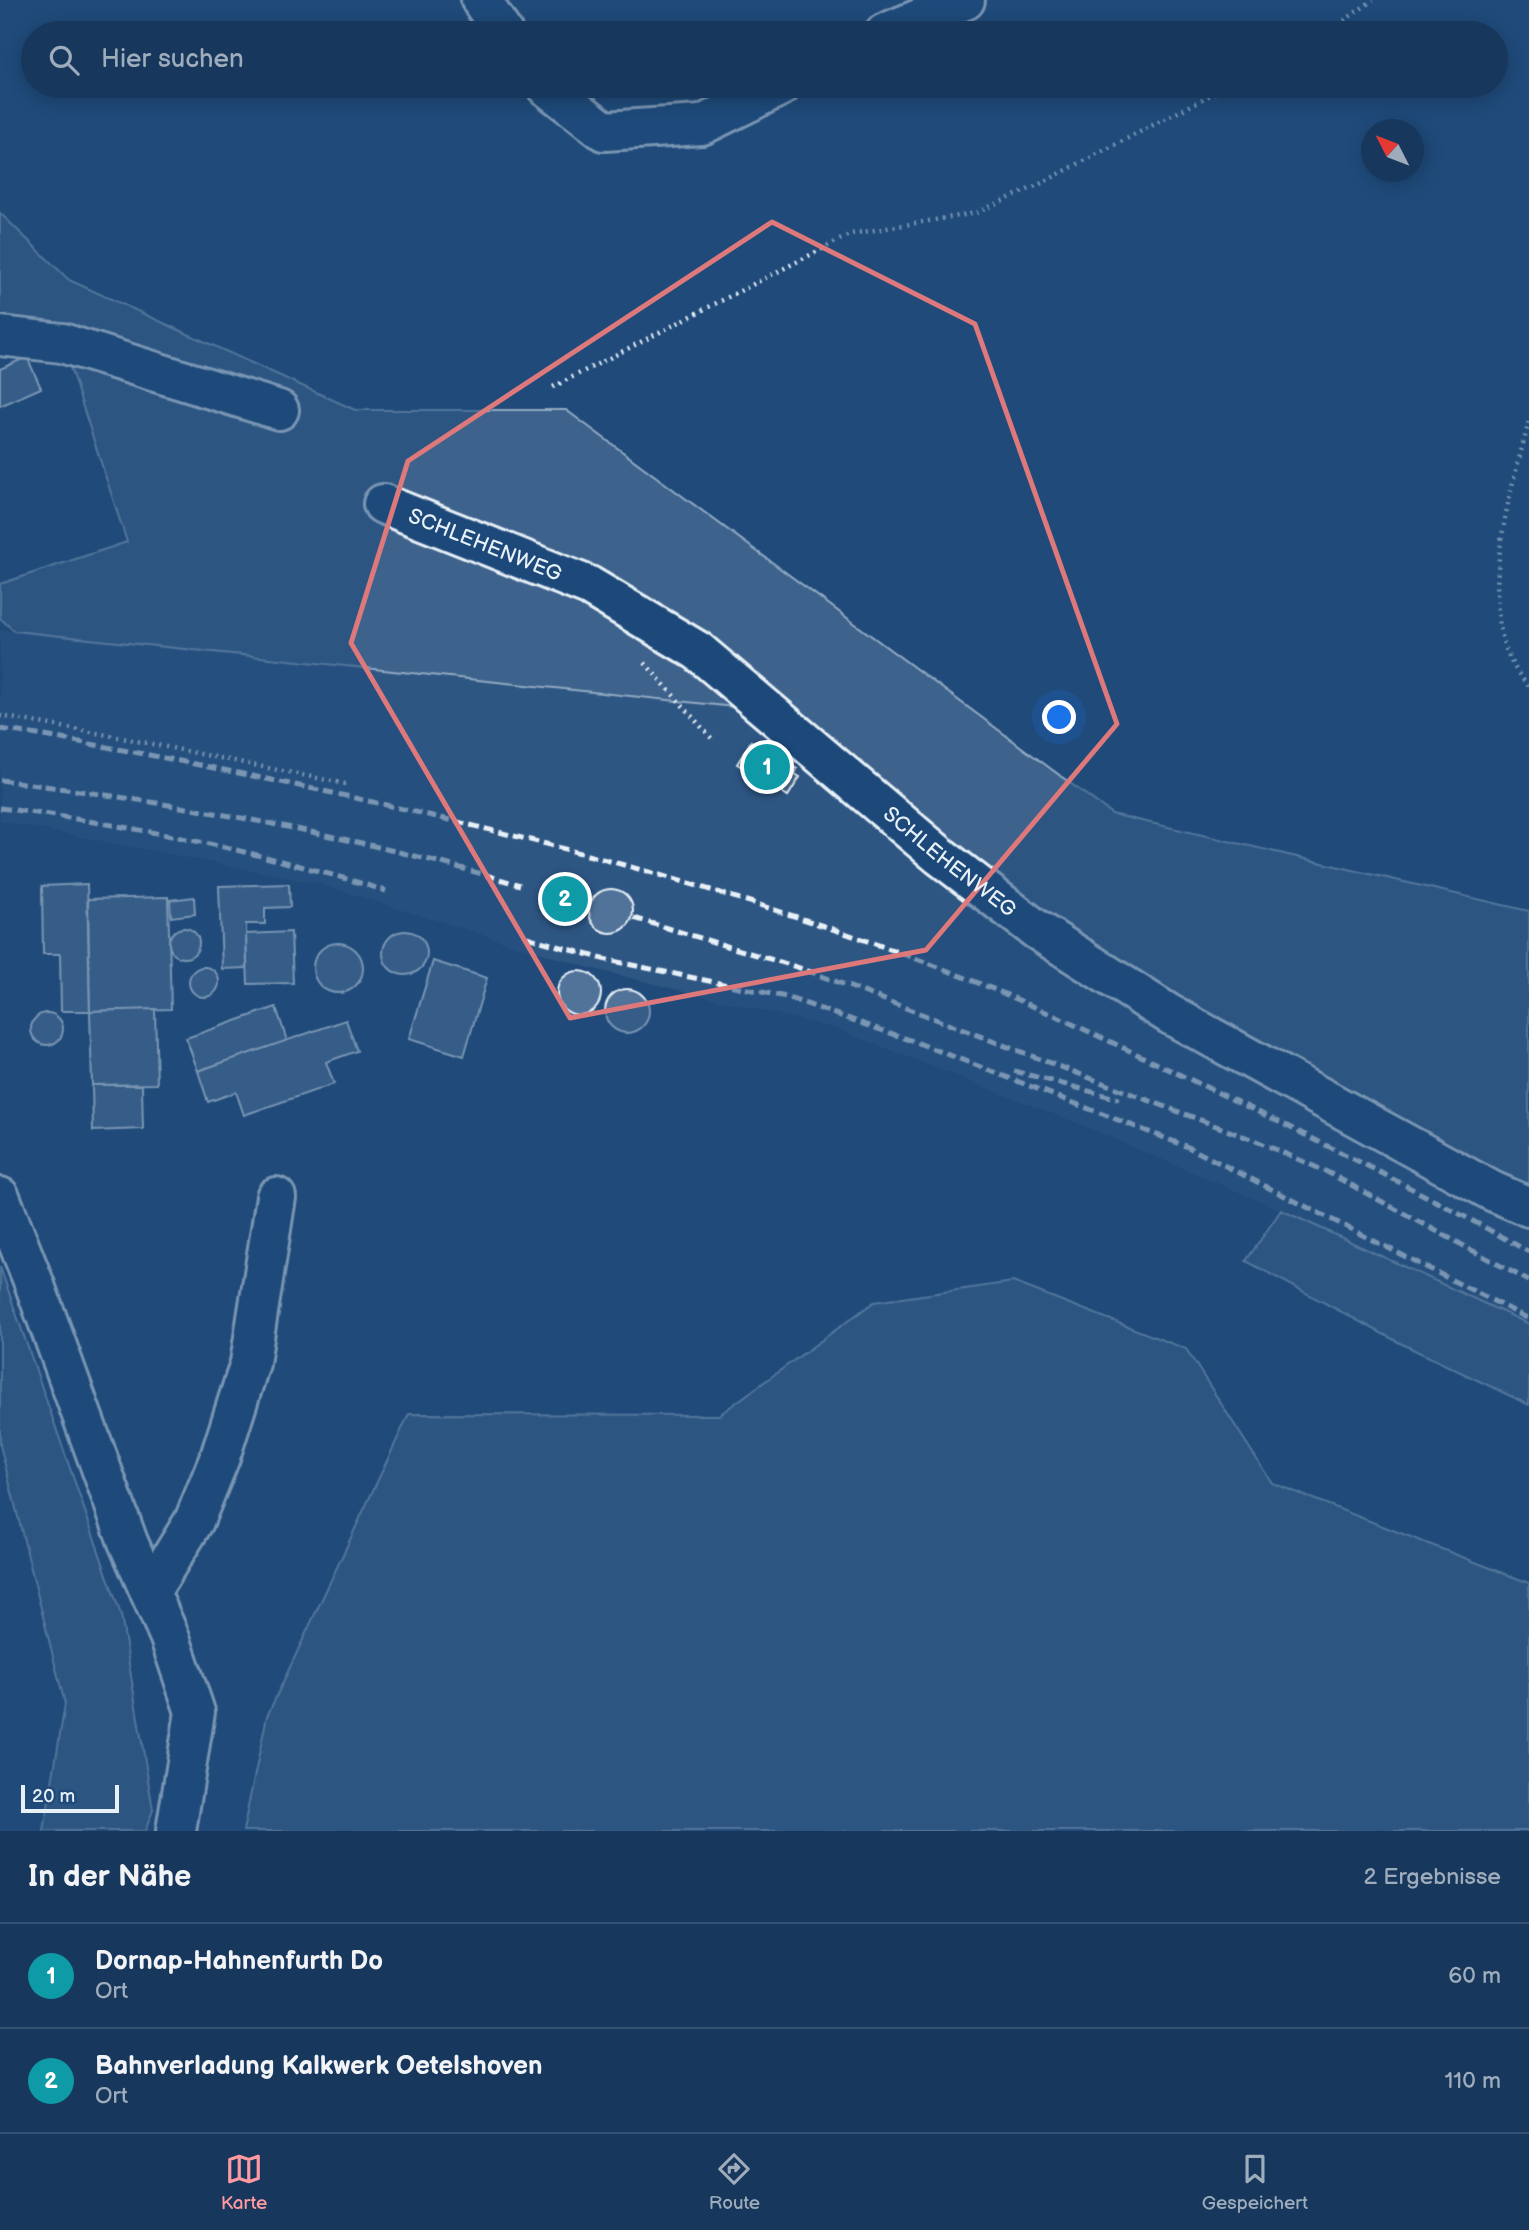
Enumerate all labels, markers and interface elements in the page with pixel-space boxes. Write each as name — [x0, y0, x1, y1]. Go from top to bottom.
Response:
search box — [21, 21, 1508, 98]
icon: search — [45, 41, 83, 79]
text: Hier suchen — [101, 44, 244, 75]
north arrow — [1361, 119, 1424, 182]
street label: SCHLEHENWEG — [405, 503, 565, 587]
your location — [1042, 700, 1076, 734]
pin: 1 — [744, 741, 790, 793]
street label: SCHLEHENWEG — [878, 802, 1021, 923]
pin: 2 — [542, 873, 588, 925]
scale bar — [21, 1782, 119, 1814]
text: 20 m — [32, 1785, 75, 1808]
text: In der Nähe — [28, 1859, 191, 1895]
text: 2 Ergebnisse — [1364, 1863, 1501, 1891]
text: Dornap-Hahnenfurth Do — [95, 1946, 383, 1977]
text: 1 — [46, 1962, 56, 1990]
text: 60 m — [1448, 1962, 1501, 1990]
text: Ort — [95, 1977, 128, 2005]
text: Bahnverladung Kalkwerk Oetelshoven — [95, 2051, 543, 2082]
text: 2 — [44, 2067, 58, 2095]
text: 110 m — [1444, 2067, 1501, 2095]
text: Ort — [95, 2082, 128, 2110]
tab: Karte — [221, 2150, 267, 2215]
tab: Route — [709, 2150, 760, 2215]
tab: Gespeichert — [1202, 2150, 1308, 2215]

